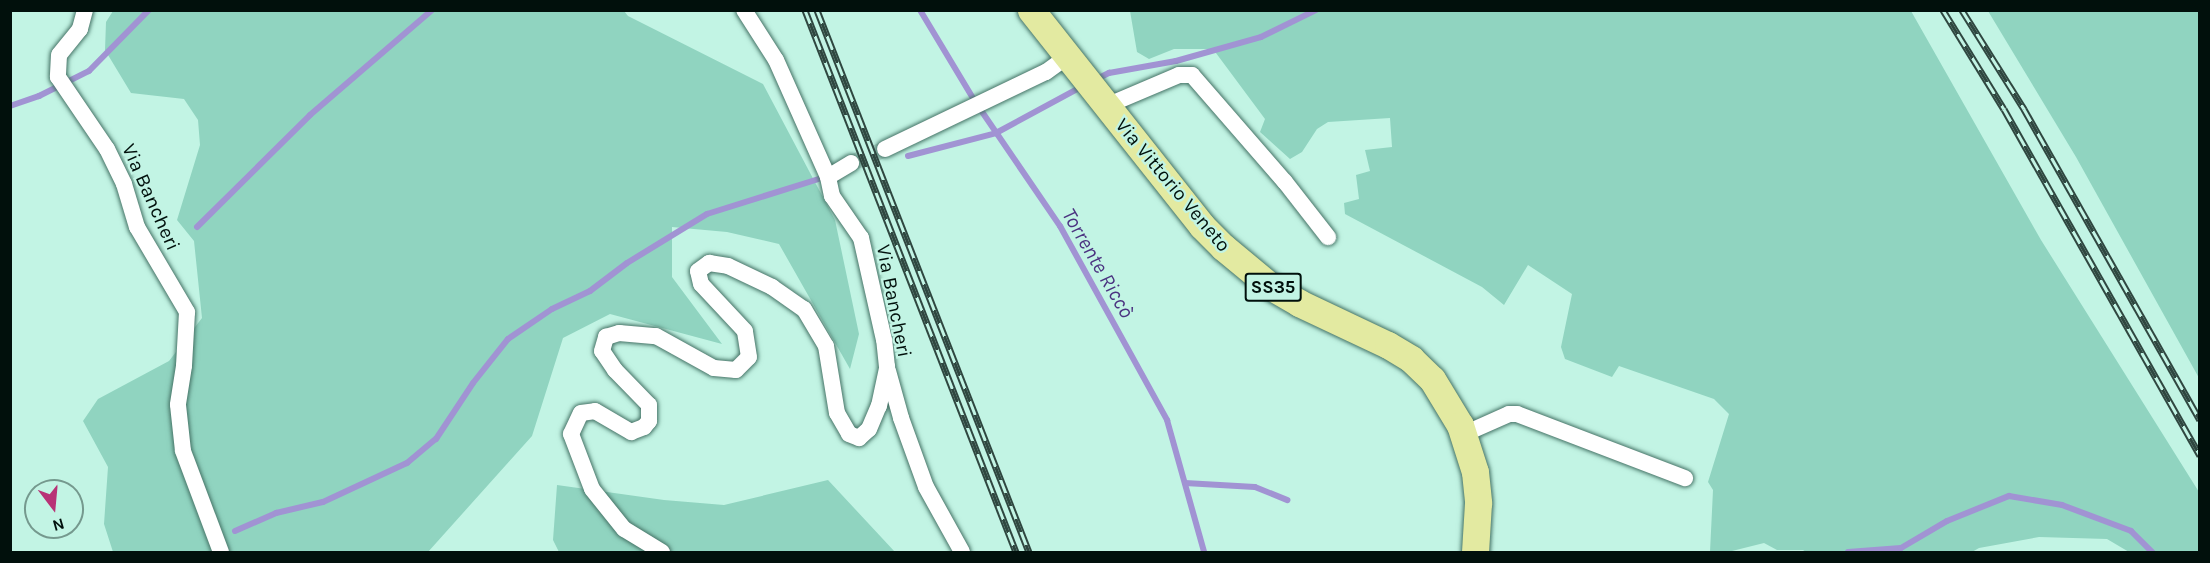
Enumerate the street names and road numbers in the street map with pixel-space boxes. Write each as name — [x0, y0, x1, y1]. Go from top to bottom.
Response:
street label: Via Vittorio Veneto — [1110, 113, 1236, 257]
street label: Via Bancheri — [117, 140, 185, 254]
street label: Via Bancheri — [871, 243, 917, 359]
road number: SS35 — [1244, 272, 1302, 302]

